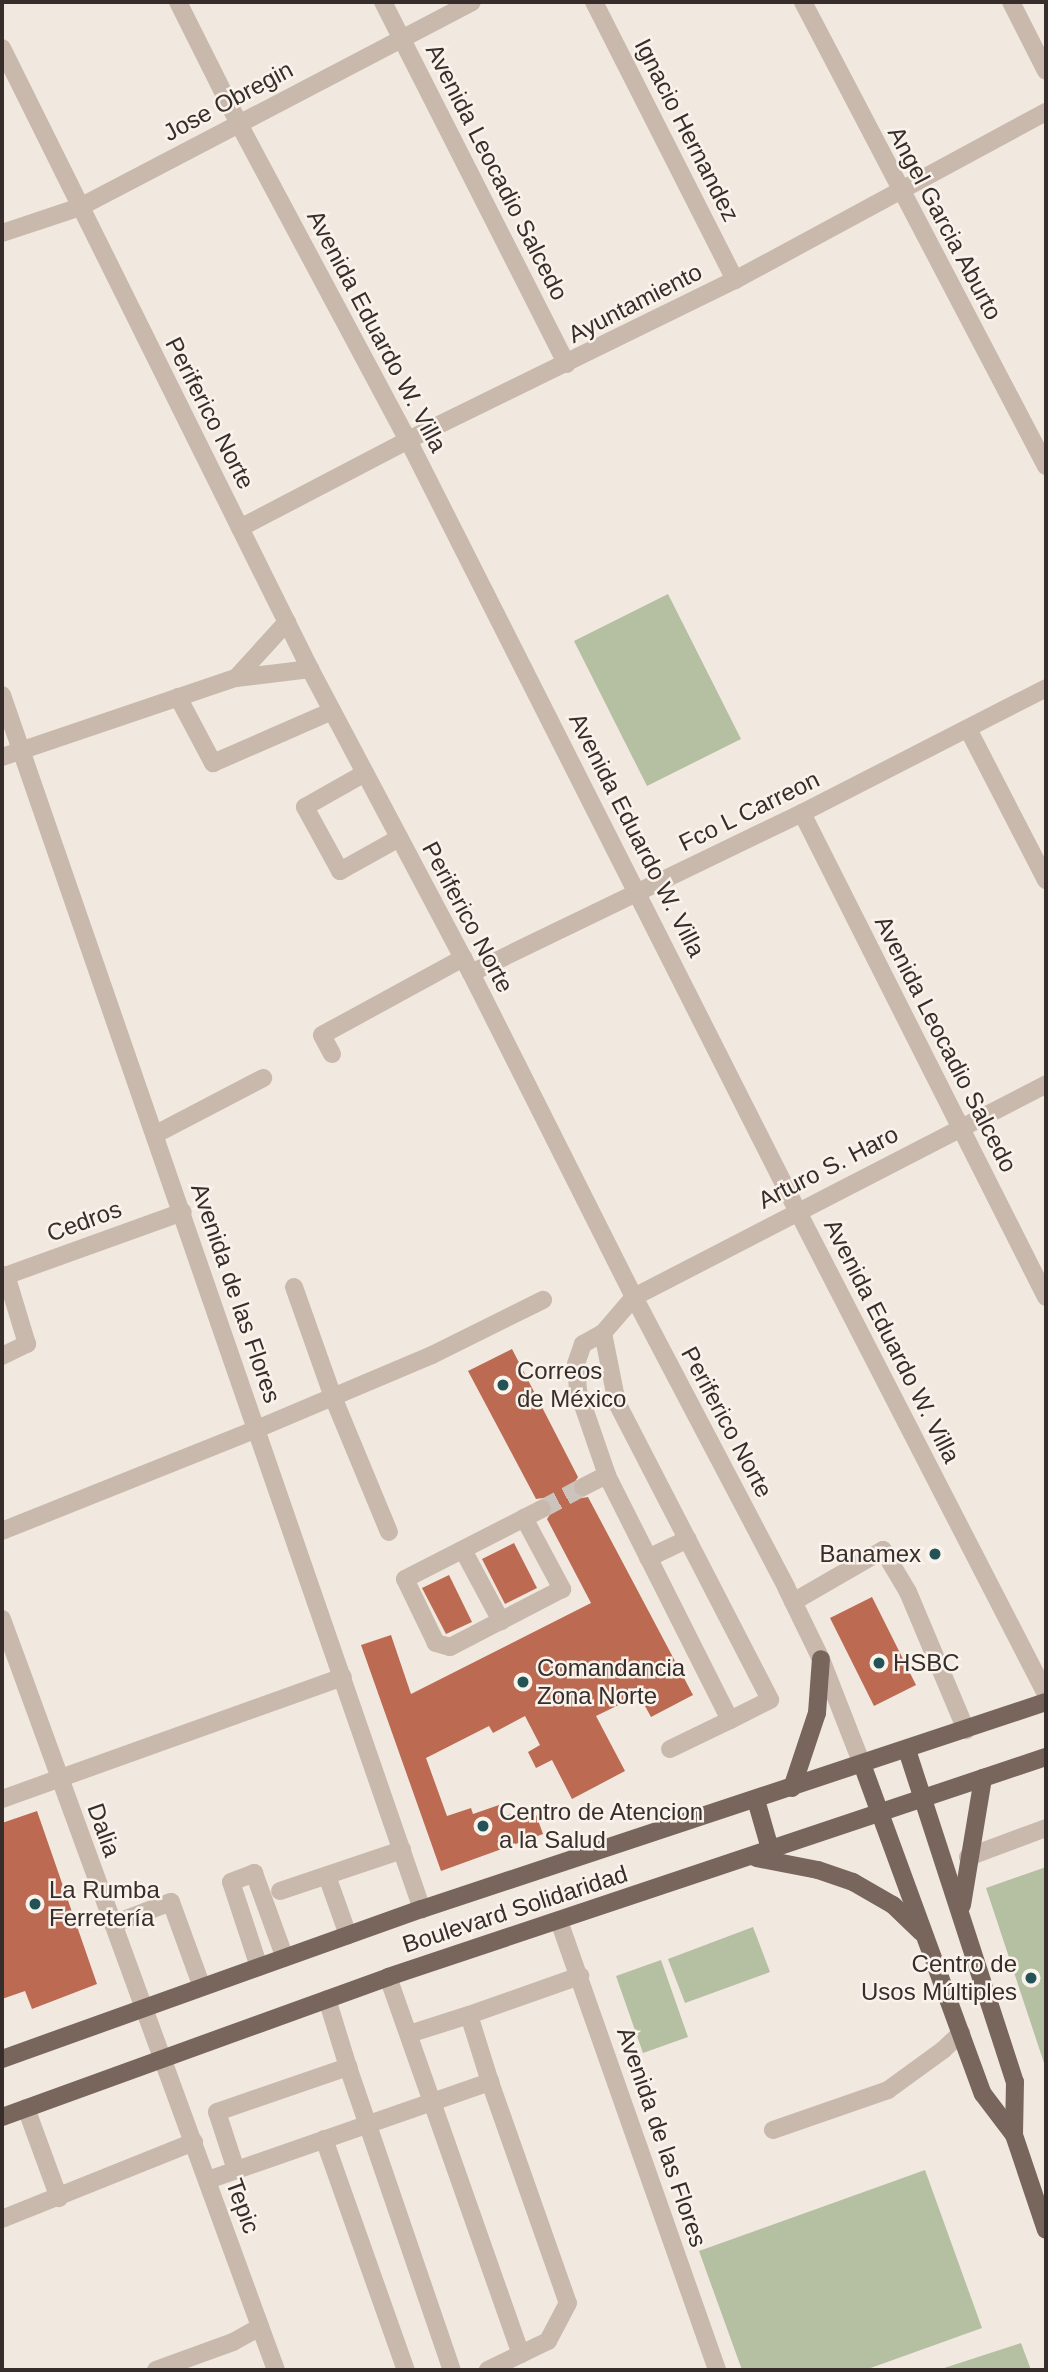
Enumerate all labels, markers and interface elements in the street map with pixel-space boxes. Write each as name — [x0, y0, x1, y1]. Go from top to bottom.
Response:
street label: Ignacio Hernandez — [628, 34, 746, 226]
street label: Avenida Leocadio Salcedo — [420, 39, 574, 305]
street label: Jose Obregin — [158, 55, 298, 147]
street label: Angel Garcia Aburto — [882, 121, 1008, 325]
street label: Avenida Eduardo W. Villa — [301, 205, 453, 457]
street label: Ayuntamiento — [563, 257, 707, 349]
street label: Periferico Norte — [159, 332, 261, 494]
street label: Avenida Eduardo W. Villa — [563, 708, 711, 962]
street label: Fco L Carreon — [674, 764, 824, 858]
street label: Periferico Norte — [416, 837, 520, 997]
street label: Avenida Leocadio Salcedo — [869, 911, 1023, 1177]
street label: Arturo S. Haro — [753, 1119, 903, 1215]
street label: Avenida de las Flores — [185, 1179, 287, 1407]
street label: Cedros — [43, 1194, 125, 1248]
street label: Avenida Eduardo W. Villa — [818, 1214, 966, 1468]
street label: Periferico Norte — [675, 1342, 779, 1502]
place label: Correos de México — [517, 1357, 626, 1413]
marker: Correos de México — [495, 1377, 511, 1393]
place label: Banamex — [820, 1540, 921, 1568]
marker: Banamex — [927, 1546, 943, 1562]
place label: HSBC — [893, 1649, 960, 1677]
place label: Comandancia Zona Norte — [537, 1654, 685, 1710]
marker: HSBC — [871, 1655, 887, 1671]
marker: Comandancia Zona Norte — [515, 1674, 531, 1690]
place label: Centro de Atencion a la Salud — [499, 1798, 704, 1854]
street label: Dalia — [81, 1799, 127, 1861]
marker: Centro de Atencion a la Salud — [473, 1816, 493, 1836]
street label: Boulevard Solidaridad — [399, 1859, 631, 1959]
place label: La Rumba Ferretería — [49, 1876, 160, 1932]
marker: La Rumba Ferretería — [27, 1896, 43, 1912]
place label: Centro de Usos Múltiples — [861, 1950, 1017, 2006]
marker: Centro de Usos Múltiples — [1023, 1970, 1039, 1986]
street label: Avenida de las Flores — [611, 2023, 713, 2251]
street label: Tepic — [220, 2175, 266, 2237]

